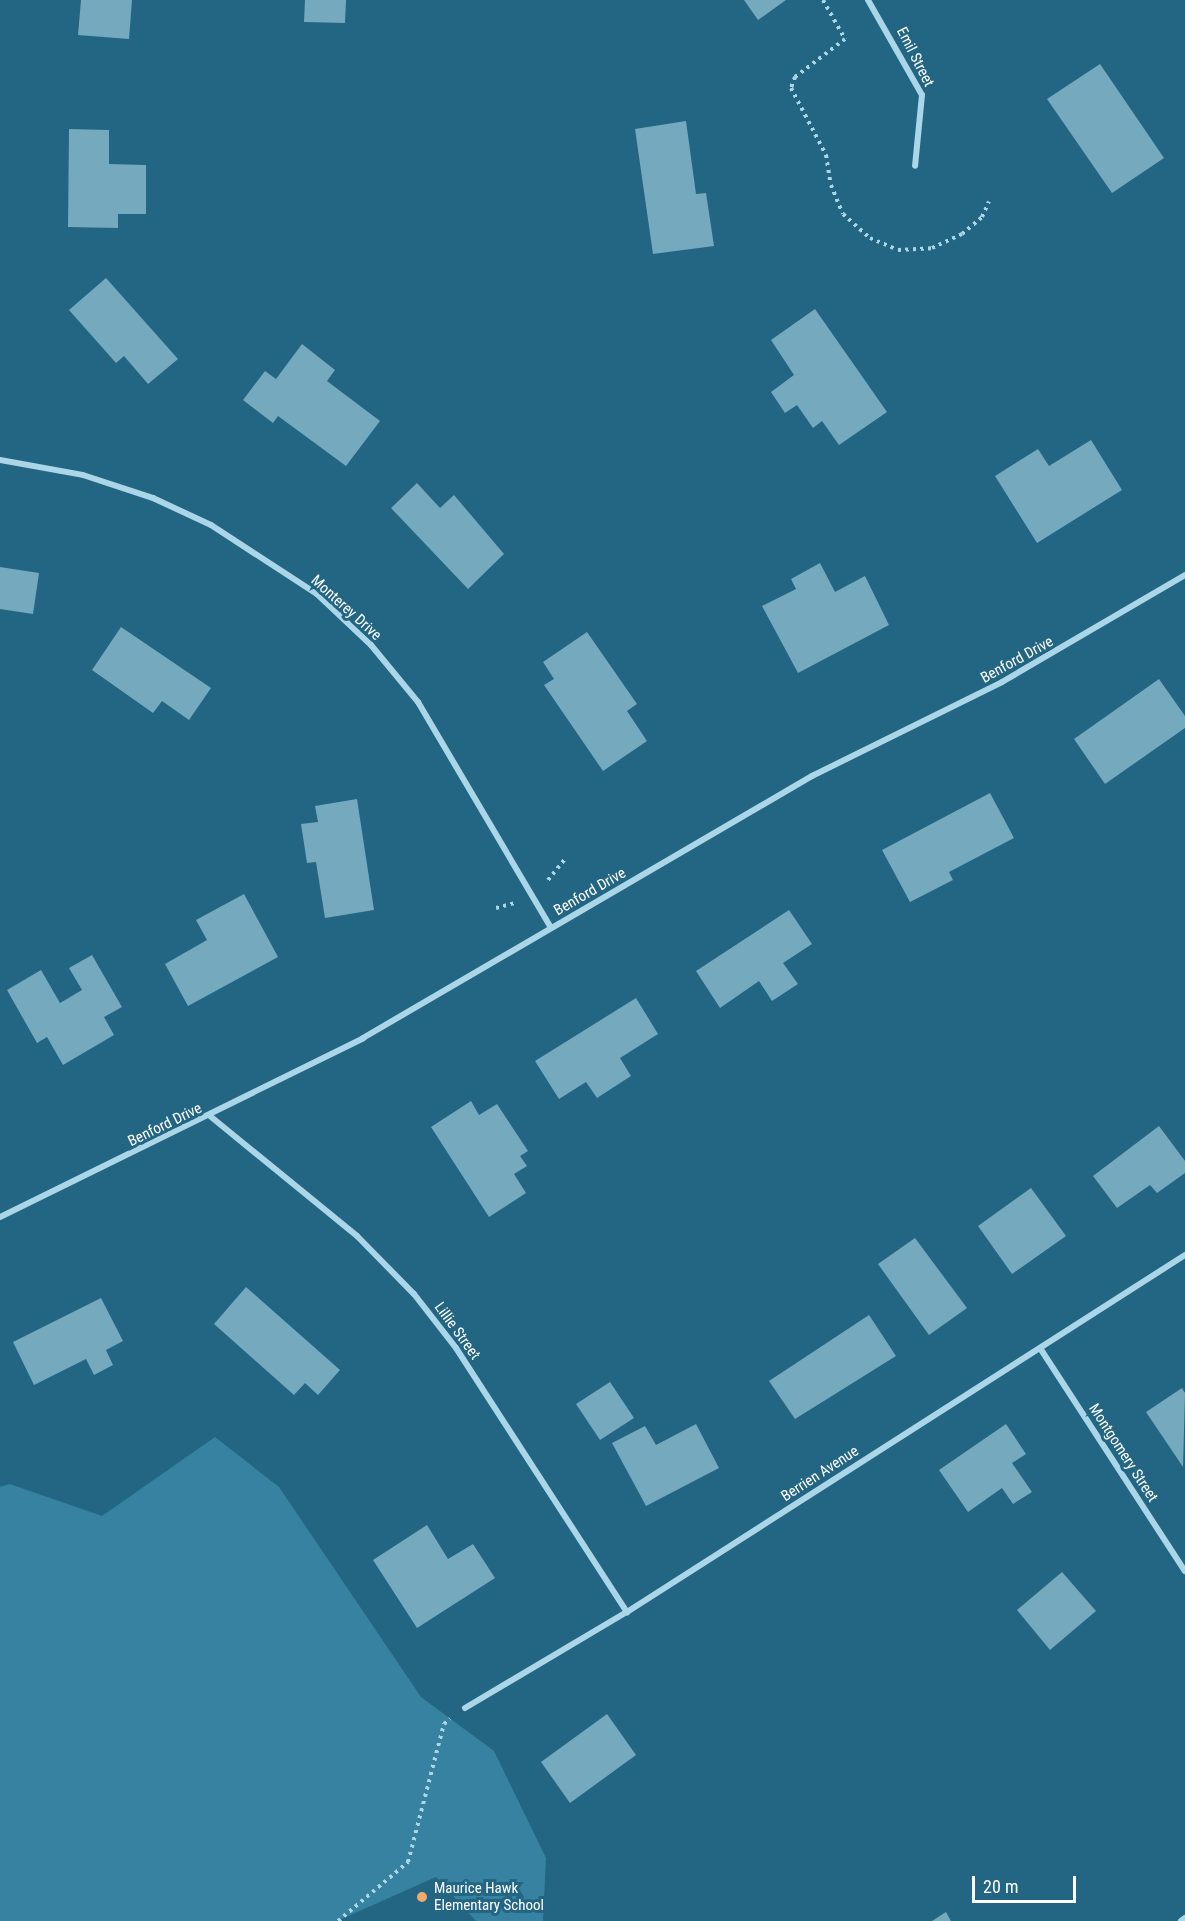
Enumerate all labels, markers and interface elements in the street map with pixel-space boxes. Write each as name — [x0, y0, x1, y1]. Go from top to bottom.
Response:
street label: Emil Street — [892, 24, 938, 90]
street label: Monterey Drive — [307, 572, 385, 644]
street label: Benford Drive — [978, 633, 1056, 687]
street label: Benford Drive — [551, 864, 629, 920]
street label: Benford Drive — [125, 1099, 205, 1151]
street label: Lillie Street — [430, 1299, 484, 1363]
street label: Montgomery Street — [1085, 1401, 1161, 1505]
street label: Berrien Avenue — [778, 1442, 862, 1506]
scale bar — [975, 1864, 1078, 1902]
text: 20 m — [983, 1876, 1018, 1897]
place label: Maurice Hawk Elementary School — [434, 1879, 544, 1914]
marker: Maurice Hawk Elementary School — [415, 1890, 429, 1904]

